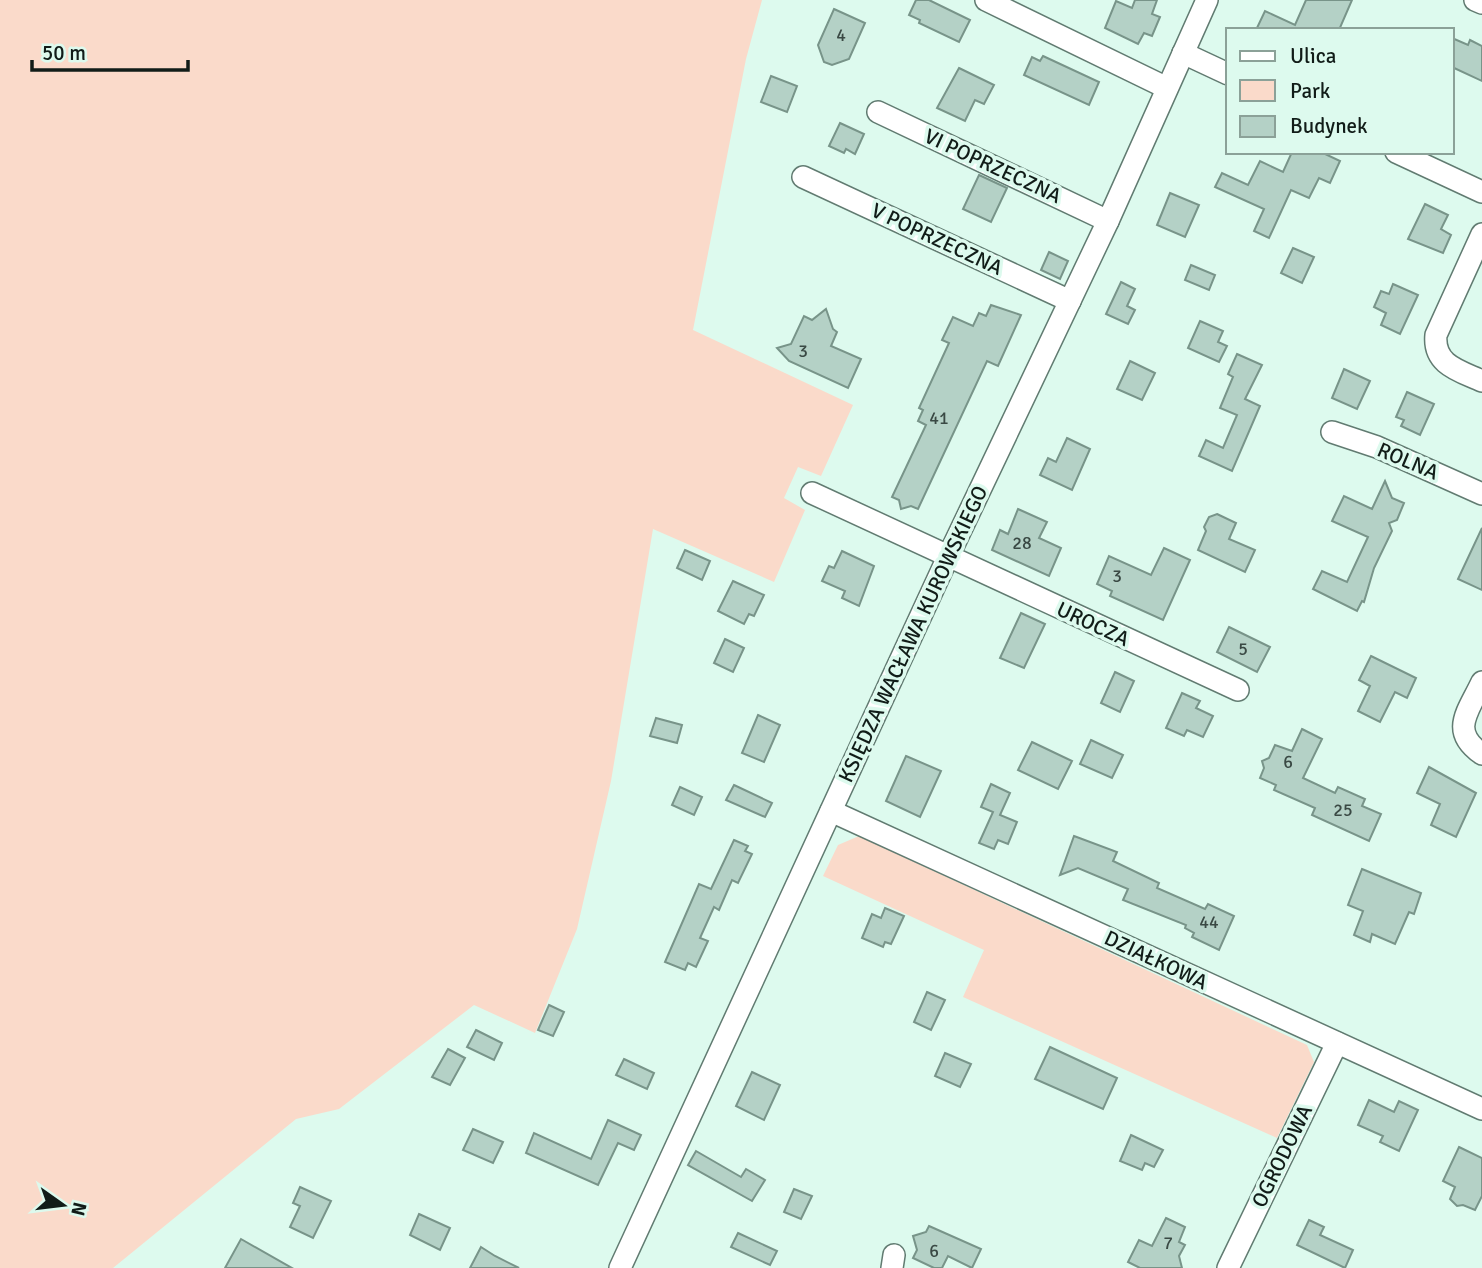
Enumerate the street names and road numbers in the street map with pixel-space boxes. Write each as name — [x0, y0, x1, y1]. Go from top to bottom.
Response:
street label: VI POPRZECZNA — [920, 123, 1066, 209]
street label: V POPRZECZNA — [867, 197, 1007, 281]
street label: ROLNA — [1373, 437, 1443, 486]
street label: KSIĘDZA WACŁAWA KUROWSKIEGO — [833, 481, 993, 787]
street label: UROCZA — [1052, 596, 1134, 652]
street label: DZIAŁKOWA — [1100, 925, 1212, 995]
street label: OGRODOWA — [1246, 1100, 1318, 1212]

